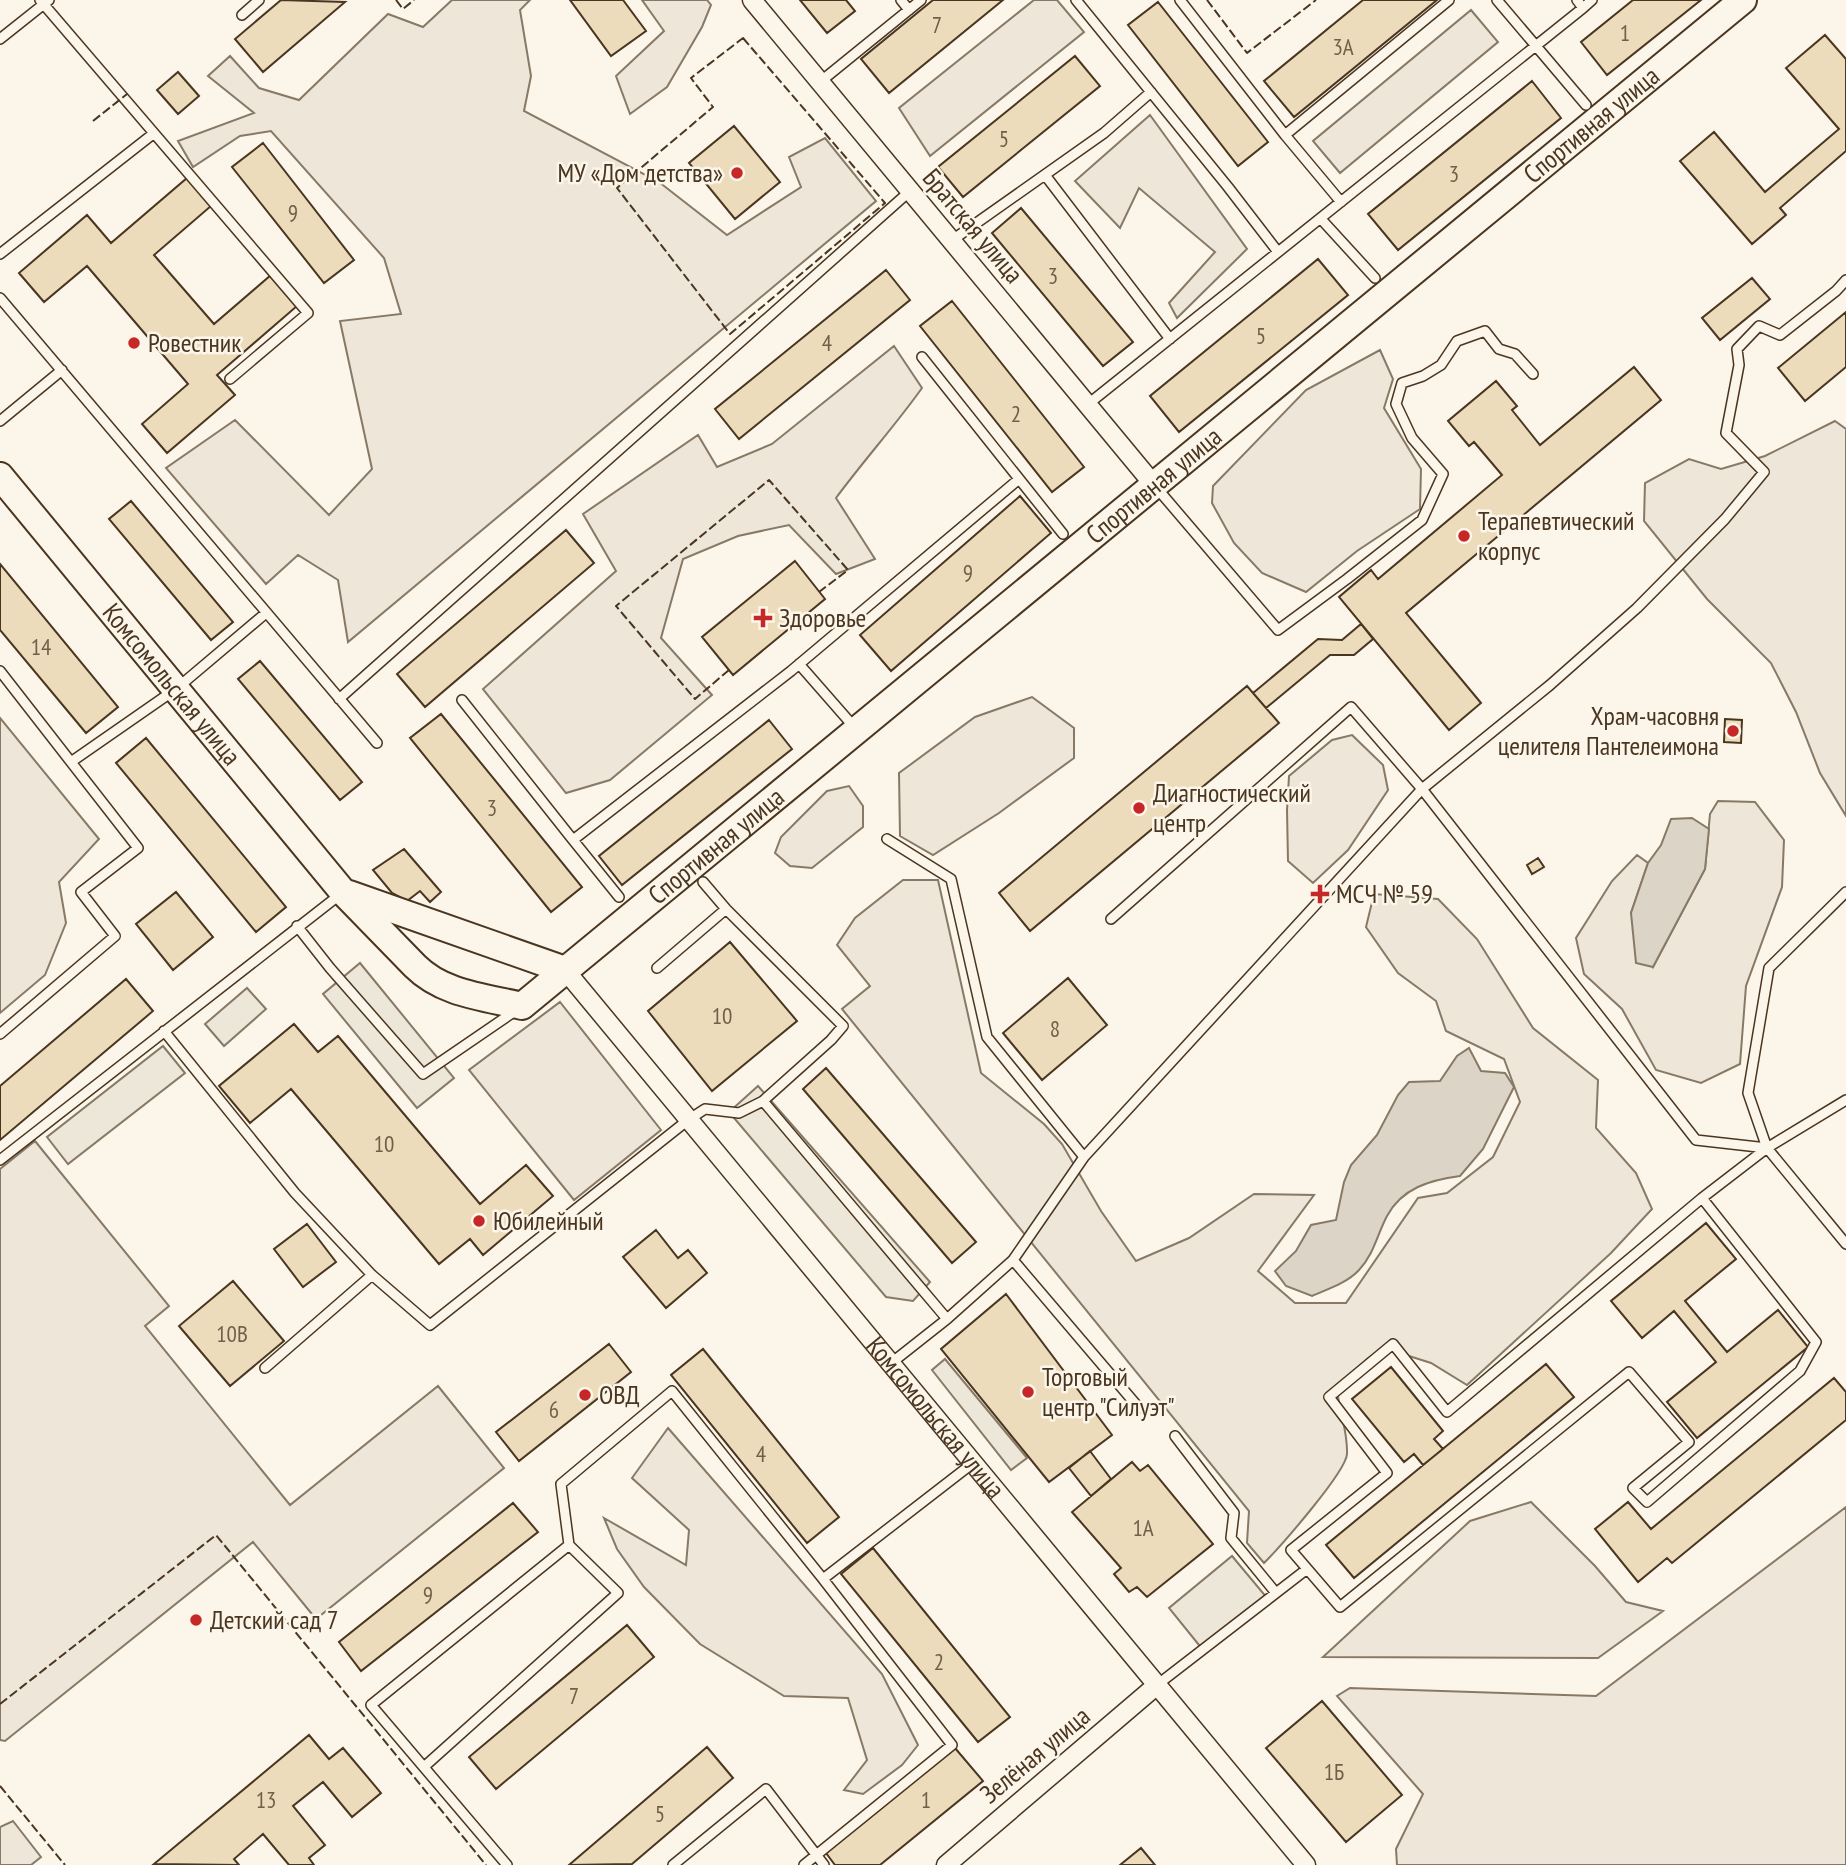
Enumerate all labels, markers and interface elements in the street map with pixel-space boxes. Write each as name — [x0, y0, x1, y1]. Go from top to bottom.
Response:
house number: 7 — [932, 10, 942, 39]
house number: 1 — [1620, 18, 1630, 47]
house number: 3А — [1332, 32, 1354, 61]
street label: Спортивная улица — [1517, 59, 1666, 190]
house number: 5 — [999, 124, 1009, 153]
place label: МУ «Дом детства» — [558, 156, 723, 189]
house number: 3 — [1449, 159, 1459, 188]
street label: Братская улица — [916, 162, 1031, 290]
marker: МУ «Дом детства» — [729, 165, 745, 181]
house number: 9 — [288, 198, 298, 227]
house number: 3 — [1048, 261, 1058, 290]
house number: 5 — [1256, 321, 1266, 350]
place label: Ровестник — [148, 326, 241, 359]
house number: 4 — [822, 328, 832, 357]
marker: Ровестник — [126, 335, 142, 351]
house number: 2 — [1011, 399, 1021, 428]
street label: Спортивная улица — [1079, 420, 1228, 551]
place label: Терапевтический корпус — [1478, 504, 1635, 567]
marker: Терапевтический корпус — [1456, 528, 1472, 544]
house number: 9 — [963, 558, 973, 587]
street label: Комсомольская улица — [96, 596, 249, 772]
place label: Здоровье — [779, 601, 866, 634]
marker: Здоровье — [753, 608, 773, 628]
house number: 14 — [31, 632, 51, 661]
place label: Храм-часовня целителя Пантелеимона — [1498, 699, 1719, 762]
marker: Храм-часовня целителя Пантелеимона — [1725, 723, 1741, 739]
place label: Диагностический центр — [1153, 776, 1311, 839]
street label: Спортивная улица — [641, 780, 790, 911]
house number: 3 — [487, 793, 497, 822]
marker: Диагностический центр — [1131, 800, 1147, 816]
place label: МСЧ № 59 — [1336, 877, 1433, 910]
marker: МСЧ № 59 — [1310, 884, 1330, 904]
house number: 10 — [712, 1001, 732, 1030]
house number: 8 — [1050, 1014, 1060, 1043]
house number: 10 — [374, 1129, 394, 1158]
place label: Юбилейный — [493, 1204, 604, 1237]
marker: Юбилейный — [471, 1213, 487, 1229]
house number: 10В — [216, 1319, 248, 1348]
street label: Комсомольская улица — [859, 1330, 1012, 1505]
place label: Торговый центр "Силуэт" — [1042, 1360, 1175, 1423]
place label: ОВД — [599, 1378, 640, 1411]
marker: Торговый центр "Силуэт" — [1020, 1384, 1036, 1400]
marker: ОВД — [577, 1387, 593, 1403]
house number: 6 — [549, 1395, 559, 1424]
house number: 4 — [756, 1439, 766, 1468]
house number: 1А — [1132, 1513, 1154, 1542]
house number: 9 — [423, 1580, 433, 1609]
place label: Детский сад 7 — [210, 1603, 338, 1636]
marker: Детский сад 7 — [188, 1612, 204, 1628]
house number: 2 — [934, 1647, 944, 1676]
house number: 7 — [569, 1681, 579, 1710]
street label: Зелёная улица — [973, 1699, 1096, 1810]
house number: 1Б — [1324, 1757, 1344, 1786]
house number: 13 — [256, 1785, 276, 1814]
house number: 1 — [921, 1785, 931, 1814]
house number: 5 — [655, 1799, 665, 1828]

